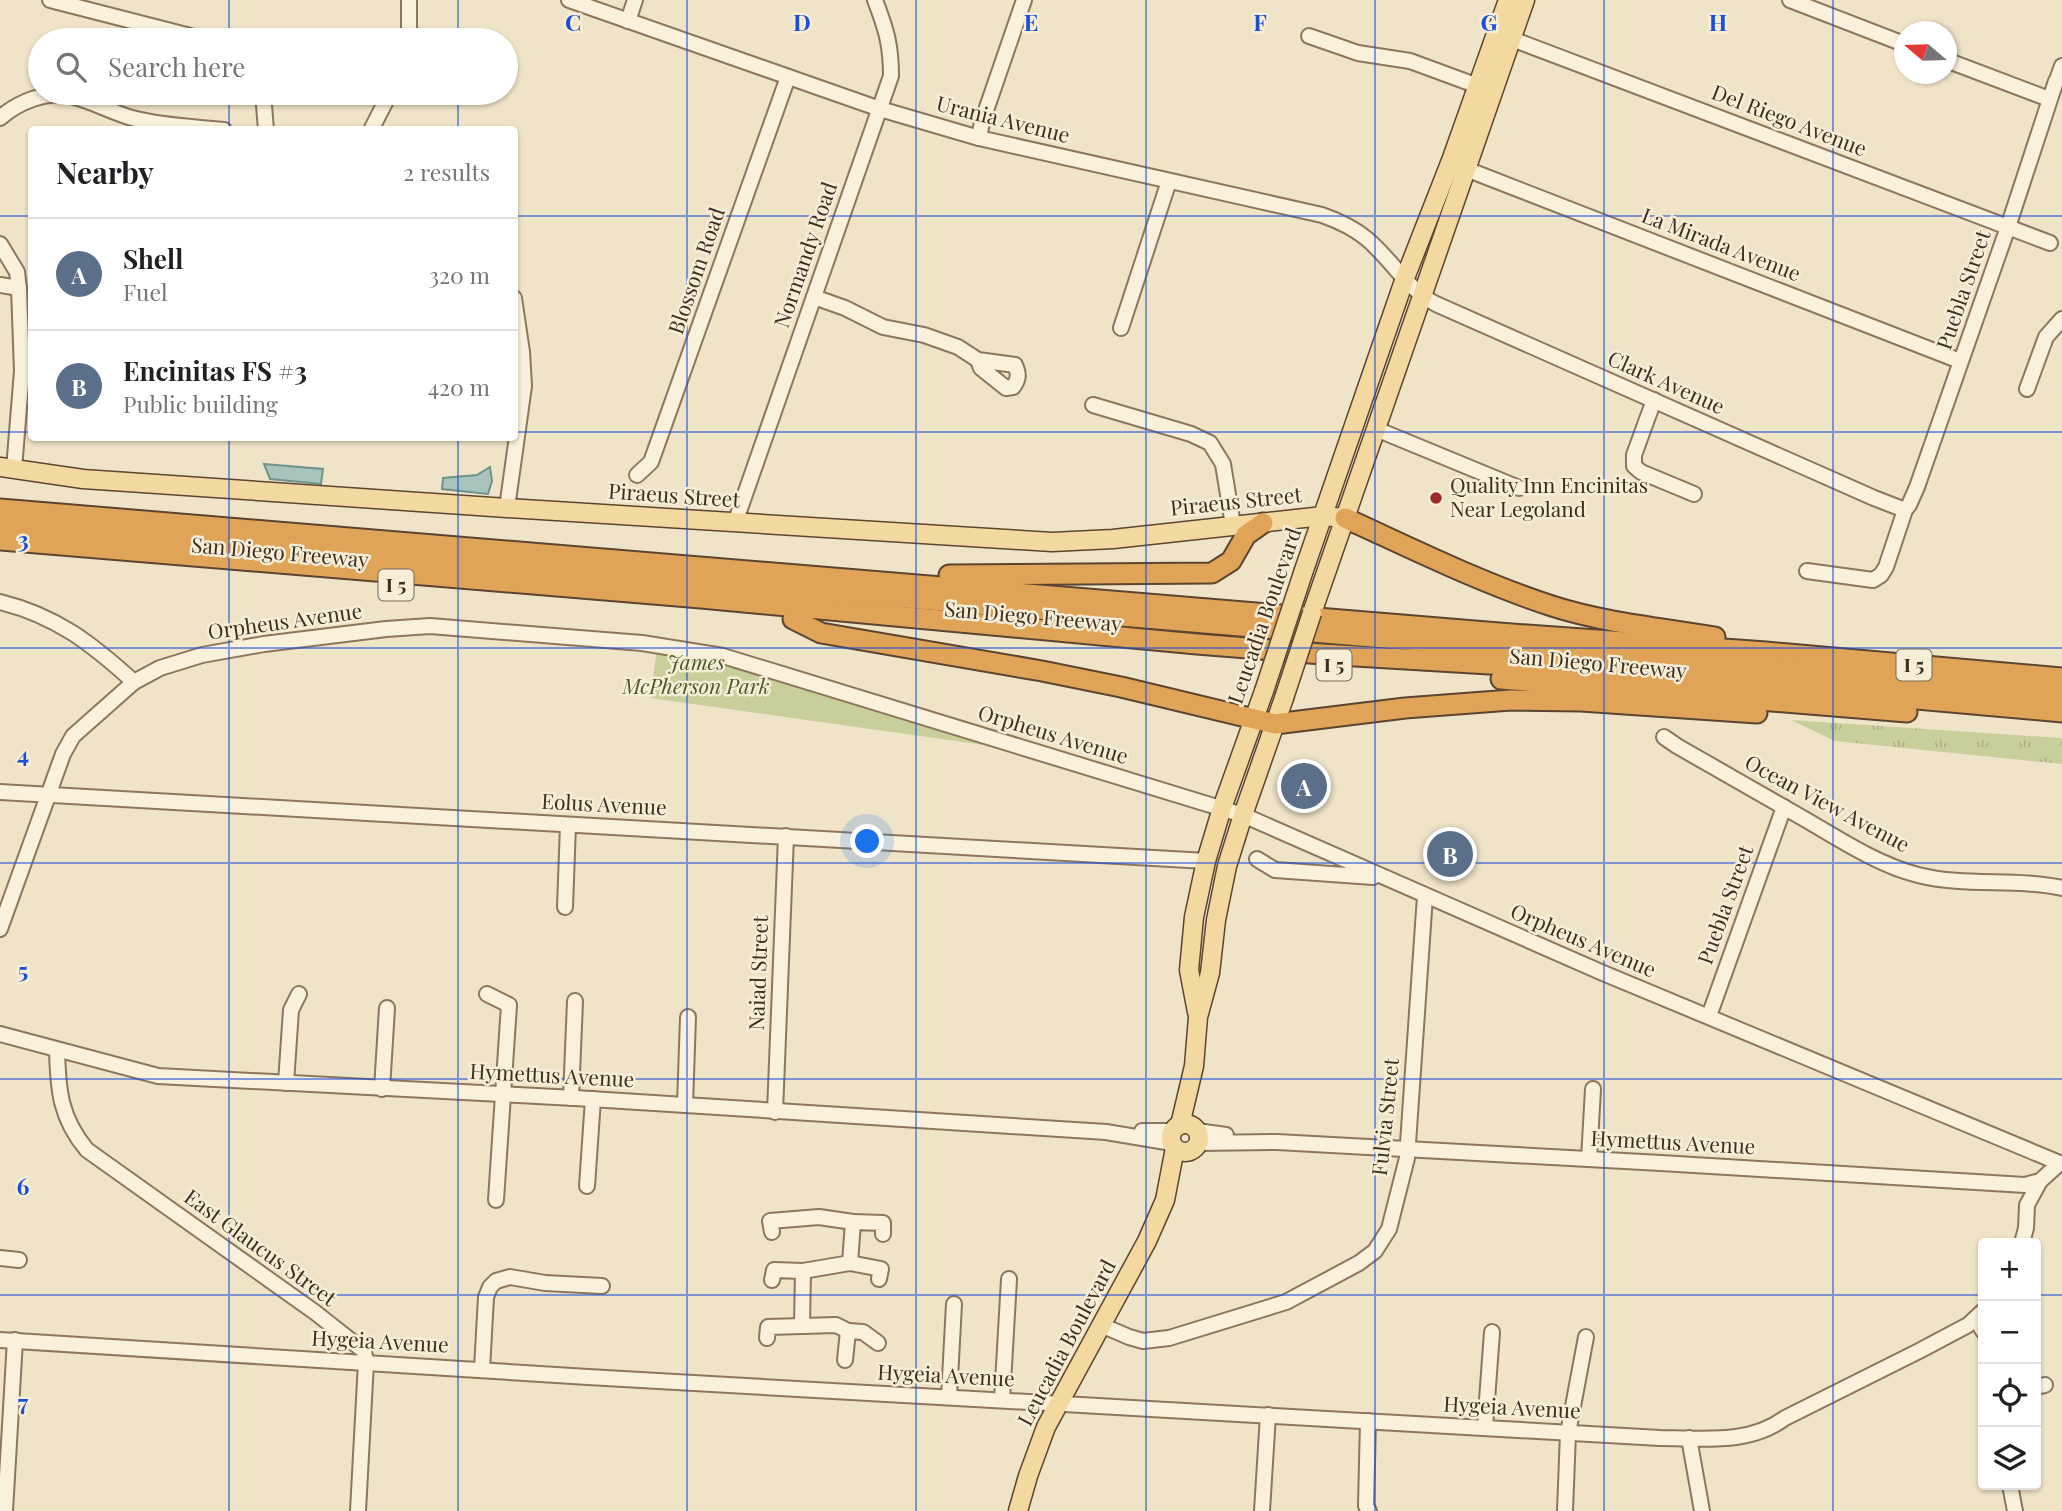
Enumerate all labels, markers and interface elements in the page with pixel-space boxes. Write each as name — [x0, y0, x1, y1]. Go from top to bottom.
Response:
text: C — [565, 6, 581, 37]
text: D — [793, 6, 811, 37]
text: E — [1024, 6, 1038, 37]
text: F — [1253, 6, 1267, 37]
text: G — [1481, 6, 1498, 37]
text: H — [1709, 6, 1727, 37]
north arrow — [1894, 21, 1957, 84]
search box — [28, 28, 518, 105]
icon: search — [52, 48, 90, 86]
text: Search here — [108, 49, 245, 84]
street label: Del Riego Avenue — [1708, 77, 1871, 162]
street label: Urania Avenue — [934, 88, 1073, 148]
text: Nearby — [56, 152, 154, 192]
text: 2 results — [403, 156, 490, 187]
street label: Normandy Road — [766, 178, 842, 331]
street label: La Mirada Avenue — [1638, 200, 1805, 286]
street label: Blossom Road — [660, 203, 730, 337]
street label: Puebla Street — [1929, 225, 1996, 353]
text: Shell — [123, 241, 183, 276]
text: A — [71, 259, 87, 290]
text: 320 m — [429, 259, 490, 290]
text: Fuel — [123, 276, 168, 307]
street label: Clark Avenue — [1604, 343, 1730, 419]
text: Encinitas FS #3 — [123, 353, 307, 388]
text: B — [71, 371, 87, 402]
text: 420 m — [428, 371, 490, 402]
text: Public building — [123, 388, 278, 419]
place label: Quality Inn Encinitas Near Legoland — [1450, 470, 1648, 522]
street label: Piraeus Street — [607, 475, 742, 513]
street label: Piraeus Street — [1169, 479, 1303, 521]
marker: Quality Inn Encinitas Near Legoland — [1428, 490, 1444, 506]
text: 3 — [17, 523, 29, 554]
street label: Leucadia Boulevard — [1220, 524, 1306, 707]
street label: San Diego Freeway — [190, 529, 371, 573]
road number: I 5 — [378, 570, 414, 600]
street label: San Diego Freeway — [943, 593, 1124, 637]
street label: Orpheus Avenue — [206, 595, 364, 645]
street label: San Diego Freeway — [1508, 640, 1689, 684]
park label: James McPherson Park — [622, 647, 770, 699]
road number: I 5 — [1316, 650, 1352, 680]
road number: I 5 — [1896, 650, 1932, 680]
street label: Orpheus Avenue — [975, 697, 1132, 769]
text: 4 — [17, 738, 29, 769]
street label: Ocean View Avenue — [1741, 747, 1915, 857]
pin: A — [1281, 760, 1327, 812]
street label: Eolus Avenue — [541, 786, 668, 820]
your location — [850, 824, 884, 858]
pin: B — [1427, 828, 1473, 880]
street label: Puebla Street — [1690, 840, 1759, 968]
street label: Orpheus Avenue — [1507, 896, 1661, 982]
street label: Naiad Street — [741, 914, 773, 1031]
text: 5 — [18, 954, 28, 985]
street label: Hymettus Avenue — [469, 1056, 635, 1092]
street label: Fulvia Street — [1364, 1056, 1404, 1177]
street label: Hymettus Avenue — [1590, 1123, 1756, 1159]
text: 6 — [17, 1170, 30, 1201]
street label: East Glaucus Street — [179, 1182, 343, 1311]
map controls — [1978, 1238, 2041, 1490]
button: + — [1978, 1238, 2041, 1301]
street label: Leucadia Boulevard — [1010, 1254, 1121, 1430]
button: − — [1978, 1301, 2041, 1364]
street label: Hygeia Avenue — [311, 1322, 450, 1358]
street label: Hygeia Avenue — [877, 1356, 1016, 1392]
button: locate — [1978, 1364, 2041, 1427]
text: 7 — [18, 1386, 29, 1417]
street label: Hygeia Avenue — [1443, 1388, 1582, 1424]
button: layers — [1978, 1427, 2041, 1490]

